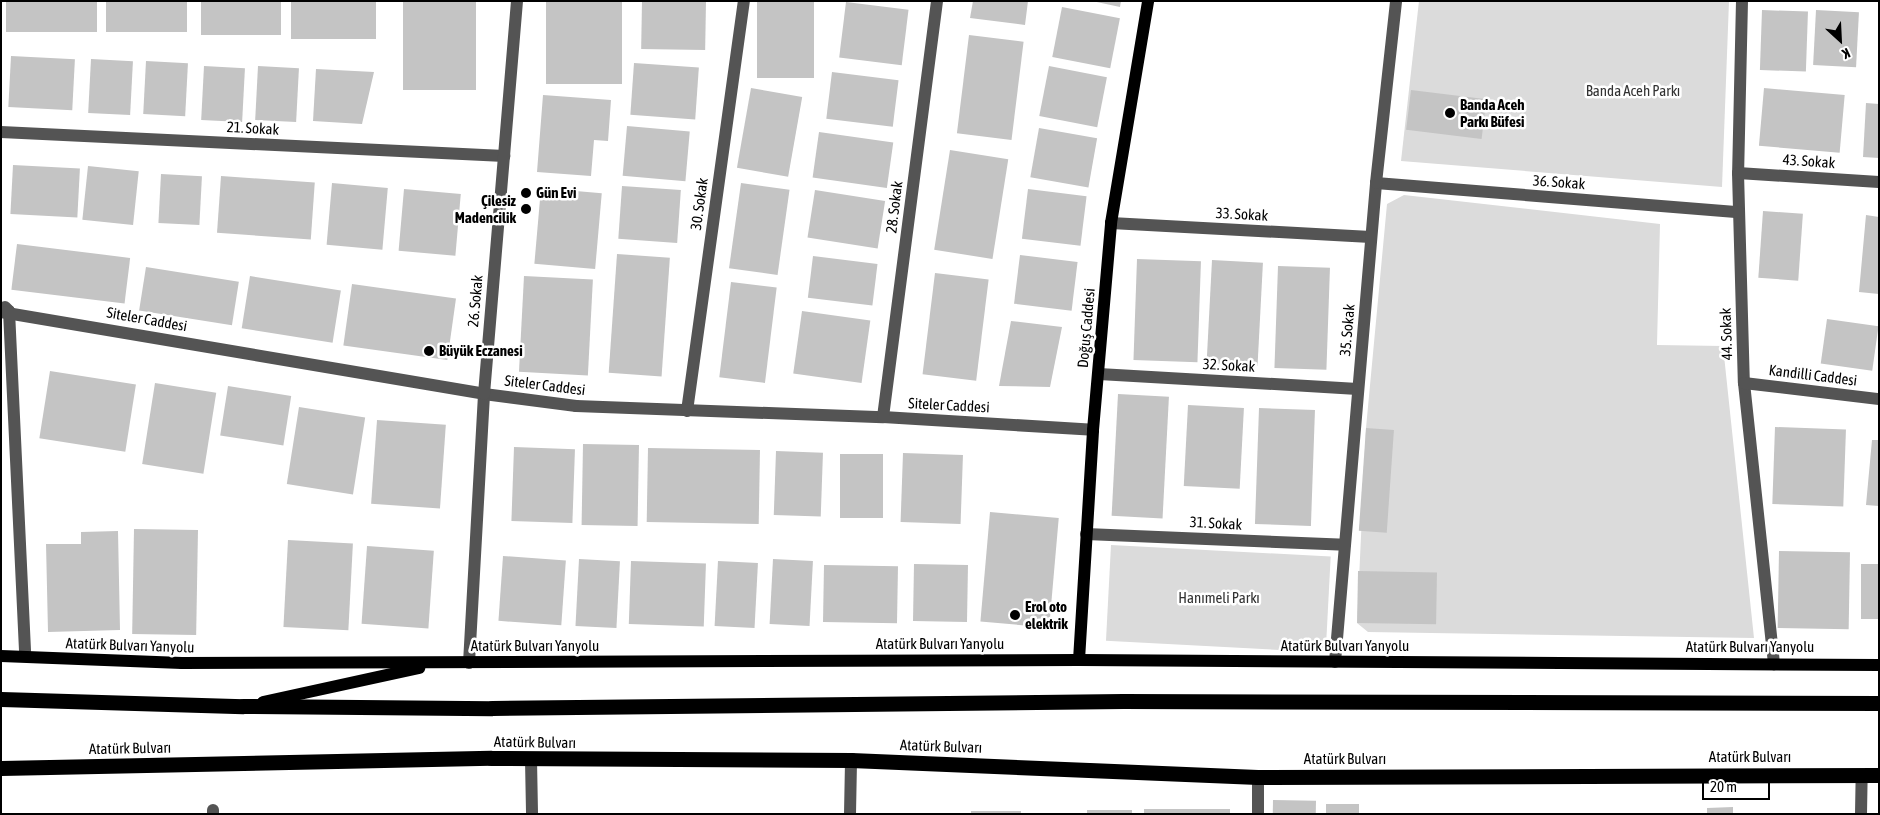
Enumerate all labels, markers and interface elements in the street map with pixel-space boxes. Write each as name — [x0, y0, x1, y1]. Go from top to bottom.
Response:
north arrow — [1815, 15, 1865, 65]
text: K — [1840, 45, 1853, 62]
park label: Banda Aceh Parkı — [1586, 82, 1680, 100]
place label: Banda Aceh Parkı Büfesi — [1460, 95, 1525, 130]
marker: Banda Aceh Parkı Büfesi — [1444, 107, 1456, 119]
street label: 21. Sokak — [226, 118, 280, 138]
street label: 43. Sokak — [1782, 150, 1836, 172]
street label: 36. Sokak — [1532, 171, 1586, 193]
street label: 30. Sokak — [686, 177, 712, 231]
street label: 28. Sokak — [882, 180, 906, 234]
place label: Gün Evi — [536, 184, 577, 202]
marker: Gün Evi — [520, 187, 532, 199]
place label: Çilesiz Madencilik — [455, 191, 516, 226]
marker: Çilesiz Madencilik — [520, 203, 532, 215]
street label: 33. Sokak — [1215, 204, 1269, 224]
street label: 26. Sokak — [464, 274, 486, 328]
street label: Doğuş Caddesi — [1074, 287, 1098, 369]
street label: Siteler Caddesi — [105, 303, 189, 335]
street label: 35. Sokak — [1336, 303, 1358, 357]
street label: 44. Sokak — [1716, 308, 1736, 360]
place label: Büyük Eczanesi — [439, 342, 523, 360]
marker: Büyük Eczanesi — [423, 345, 435, 357]
street label: 32. Sokak — [1202, 355, 1256, 375]
street label: Kandilli Caddesi — [1768, 361, 1858, 389]
street label: Siteler Caddesi — [504, 371, 586, 399]
street label: Siteler Caddesi — [908, 394, 990, 416]
street label: 31. Sokak — [1189, 513, 1243, 533]
park label: Hanımeli Parkı — [1178, 589, 1260, 607]
place label: Erol oto elektrik — [1025, 597, 1068, 632]
marker: Erol oto elektrik — [1009, 609, 1021, 621]
street label: Atatürk Bulvarı Yanyolu — [65, 634, 195, 656]
street label: Atatürk Bulvarı Yanyolu — [876, 635, 1004, 653]
street label: Atatürk Bulvarı Yanyolu — [471, 637, 599, 655]
street label: Atatürk Bulvarı Yanyolu — [1281, 637, 1409, 655]
street label: Atatürk Bulvarı Yanyolu — [1686, 638, 1814, 656]
street label: Atatürk Bulvarı — [494, 732, 576, 752]
street label: Atatürk Bulvarı — [900, 736, 982, 756]
street label: Atatürk Bulvarı — [89, 738, 171, 758]
street label: Atatürk Bulvarı — [1709, 748, 1791, 766]
street label: Atatürk Bulvarı — [1304, 750, 1386, 768]
scale bar — [1705, 768, 1772, 800]
text: 20 m — [1710, 778, 1737, 795]

